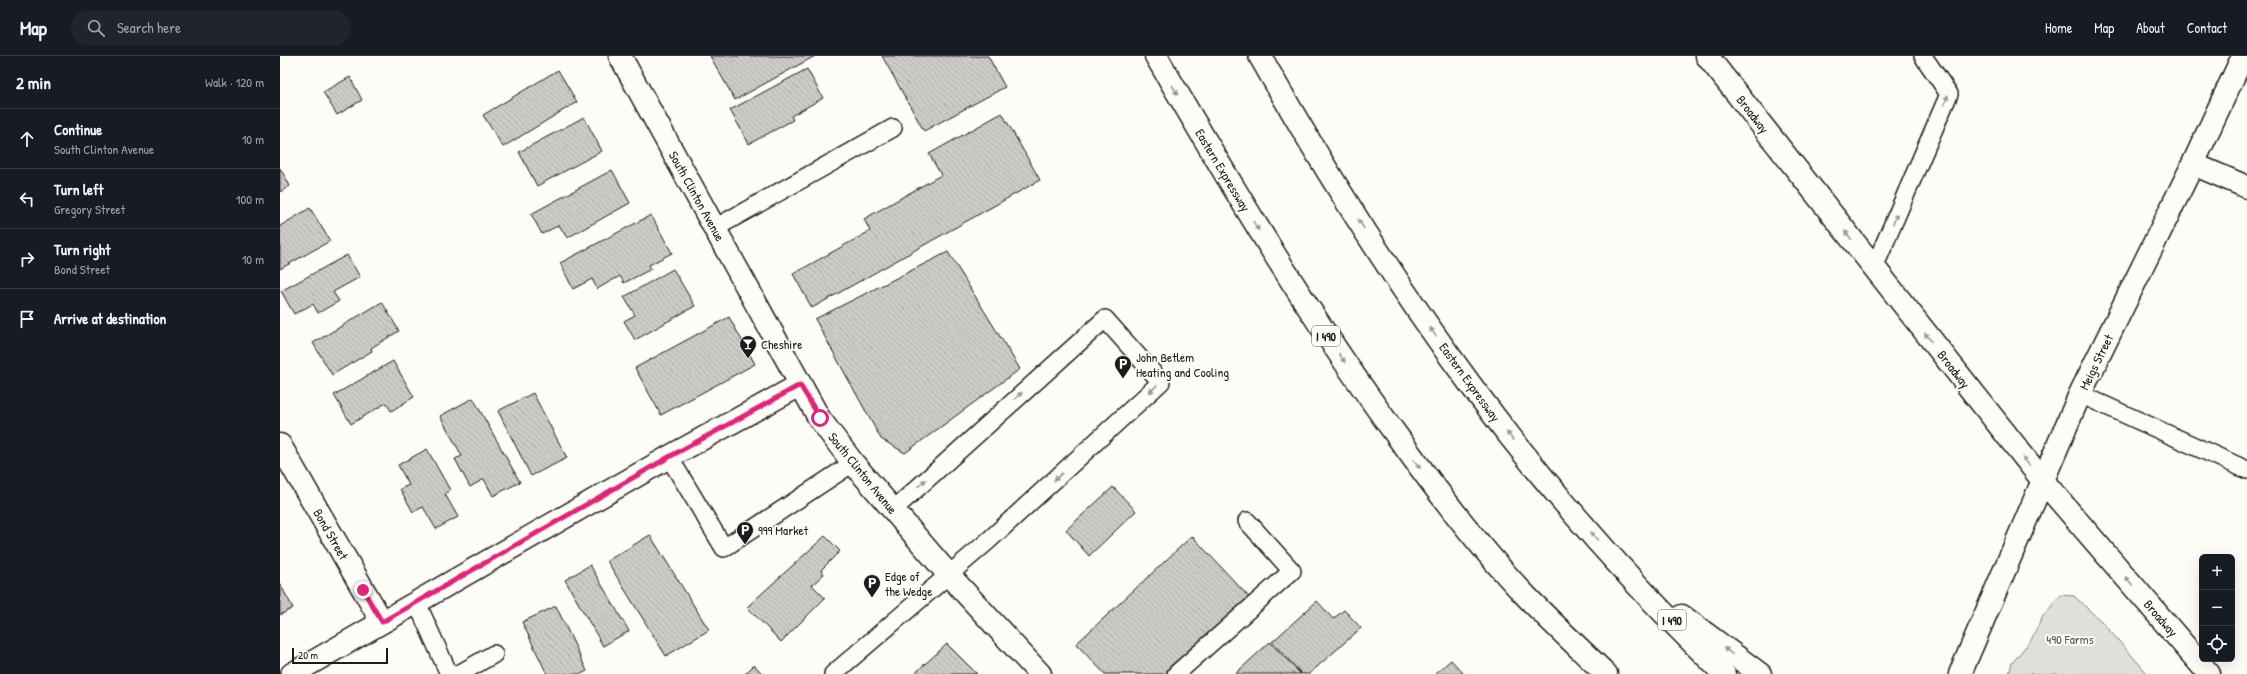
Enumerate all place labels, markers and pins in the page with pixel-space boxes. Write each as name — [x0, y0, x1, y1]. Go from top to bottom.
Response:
bar icon: Cheshire — [738, 334, 758, 359]
place label: Cheshire — [761, 335, 802, 353]
place label: John Betlem Heating and Cooling — [1136, 348, 1229, 381]
parking icon: John Betlem Heating and Cooling — [1113, 354, 1133, 379]
parking icon: 999 Market — [735, 520, 755, 545]
place label: 999 Market — [758, 521, 809, 539]
place label: Edge of the Wedge — [885, 567, 932, 600]
parking icon: Edge of the Wedge — [862, 573, 882, 598]

